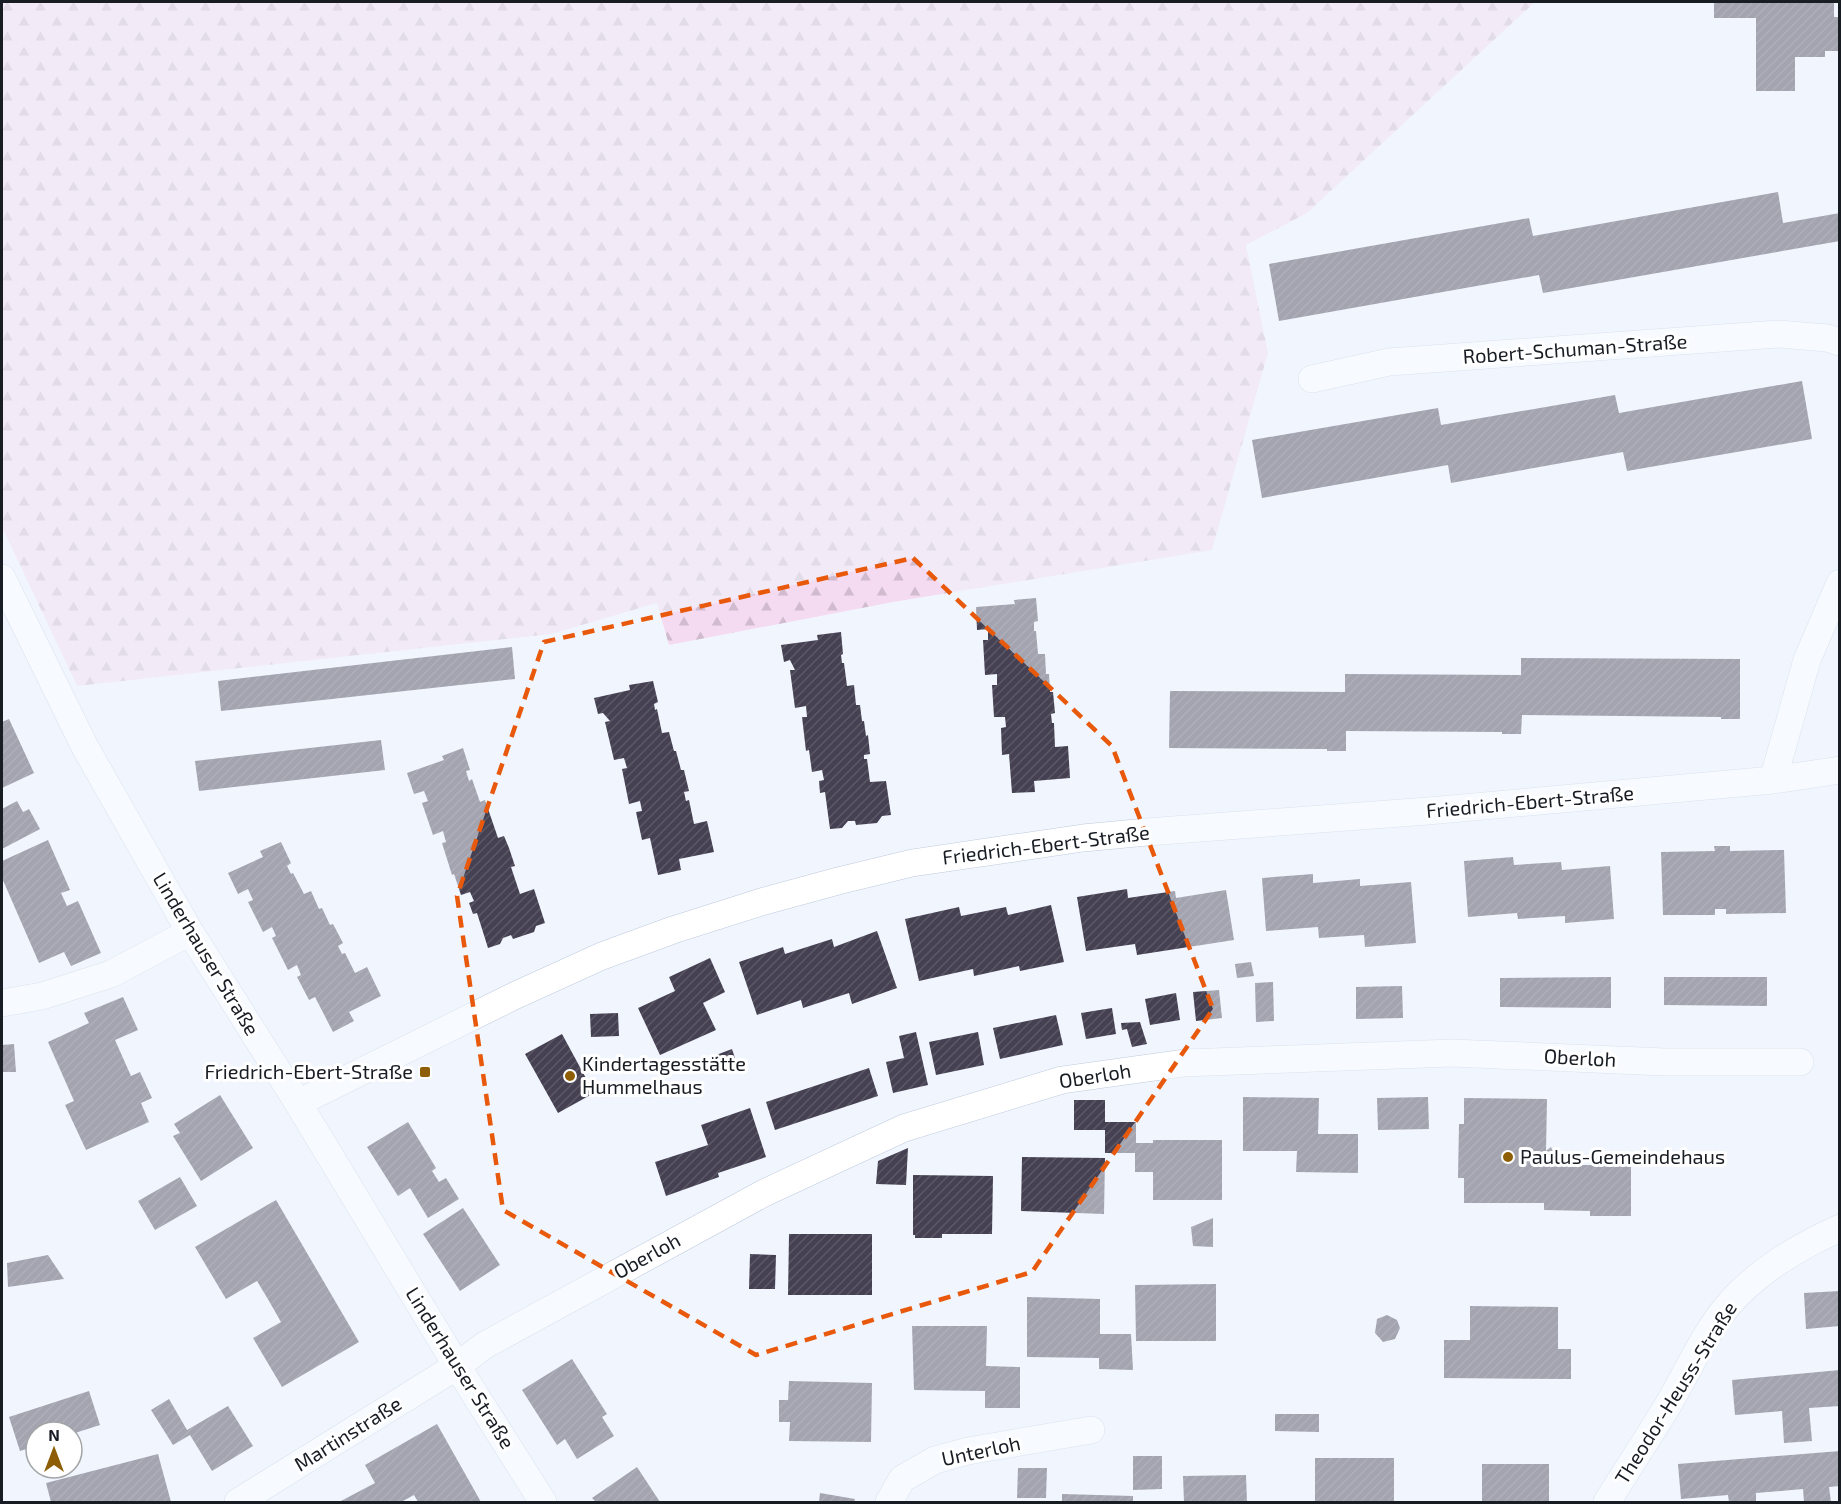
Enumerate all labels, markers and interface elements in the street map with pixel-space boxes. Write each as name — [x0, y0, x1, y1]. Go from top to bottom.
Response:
street label: Robert-Schuman-Straße — [1462, 328, 1688, 368]
street label: Friedrich-Ebert-Straße — [1425, 780, 1635, 822]
street label: Friedrich-Ebert-Straße — [941, 819, 1151, 869]
street label: Linderhauser Straße — [149, 868, 265, 1039]
street label: Oberloh — [1543, 1043, 1617, 1071]
place label: Kindertagesstätte Hummelhaus — [582, 1051, 746, 1098]
street label: Oberloh — [1057, 1057, 1133, 1093]
place label: Friedrich-Ebert-Straße — [204, 1059, 413, 1083]
marker: Friedrich-Ebert-Straße — [418, 1065, 432, 1079]
marker: Kindertagesstätte Hummelhaus — [563, 1069, 577, 1083]
place label: Paulus-Gemeindehaus — [1520, 1144, 1725, 1168]
marker: Paulus-Gemeindehaus — [1501, 1150, 1515, 1164]
street label: Oberloh — [609, 1227, 684, 1283]
street label: Linderhauser Straße — [401, 1282, 520, 1453]
street label: Theodor-Heuss-Straße — [1609, 1297, 1741, 1488]
street label: Martinstraße — [289, 1391, 405, 1476]
north arrow — [24, 1420, 84, 1480]
text: N — [48, 1425, 60, 1444]
street label: Unterloh — [939, 1430, 1023, 1470]

